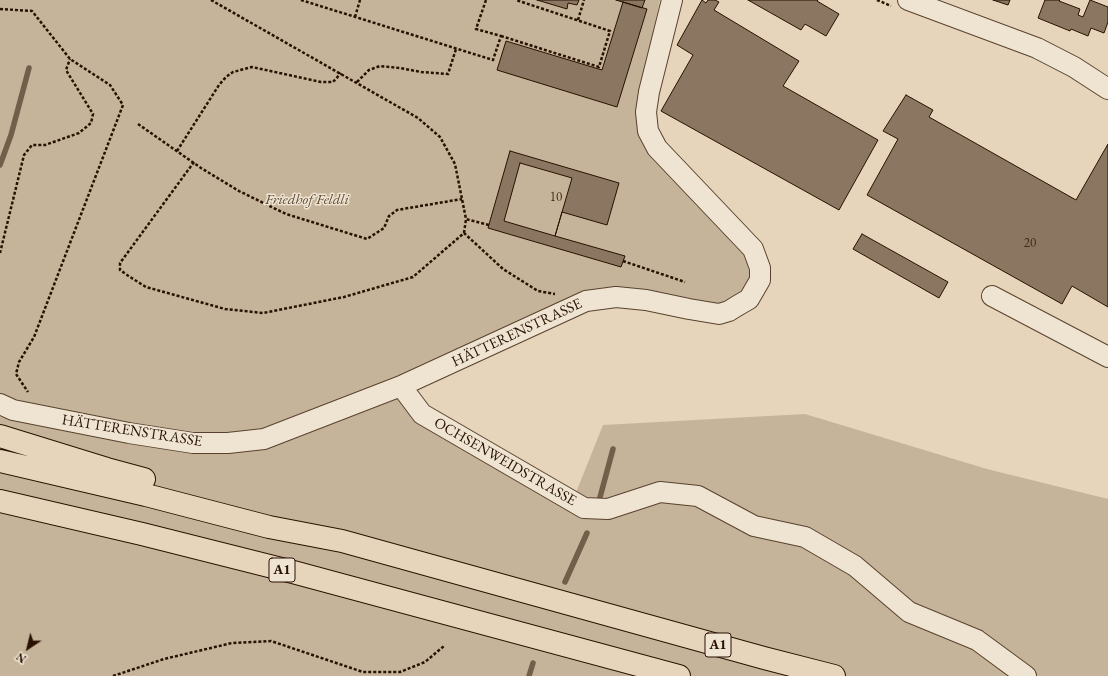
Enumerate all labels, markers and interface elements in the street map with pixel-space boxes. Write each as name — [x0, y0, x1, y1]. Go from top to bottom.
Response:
house number: 10 — [550, 189, 562, 205]
park label: Friedhof Feldli — [265, 191, 349, 209]
house number: 20 — [1024, 235, 1036, 251]
street label: HÄTTERENSTRASSE — [449, 295, 585, 371]
street label: HÄTTERENSTRASSE — [61, 411, 203, 451]
street label: OCHSENWEIDSTRASSE — [431, 414, 579, 510]
road number: A1 — [269, 558, 295, 582]
north arrow — [8, 628, 48, 668]
road number: A1 — [705, 633, 731, 657]
text: N — [13, 650, 29, 666]

